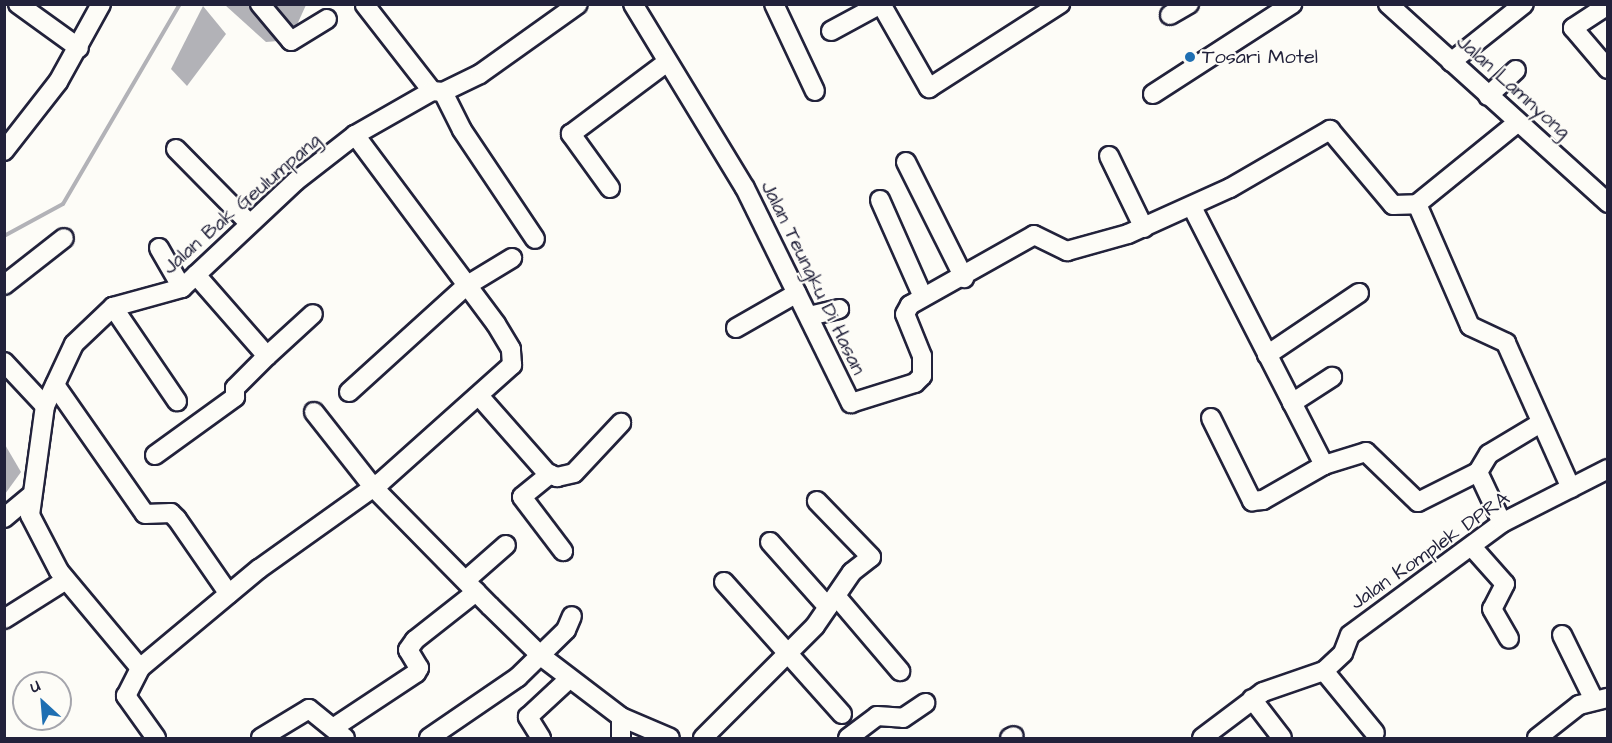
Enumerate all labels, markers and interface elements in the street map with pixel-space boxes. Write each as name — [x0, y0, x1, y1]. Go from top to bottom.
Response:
street label: Jalan Lamnyong — [1451, 30, 1575, 144]
place label: Tosari Motel — [1202, 45, 1318, 69]
marker: Tosari Motel — [1183, 50, 1197, 64]
street label: Jalan Bak Geulumpang — [158, 129, 326, 279]
street label: Jalan Teungku Di Hasan — [756, 177, 870, 379]
street label: Jalan Komplek DPRA — [1346, 487, 1514, 615]
north arrow — [12, 671, 72, 731]
text: U — [26, 675, 44, 698]

